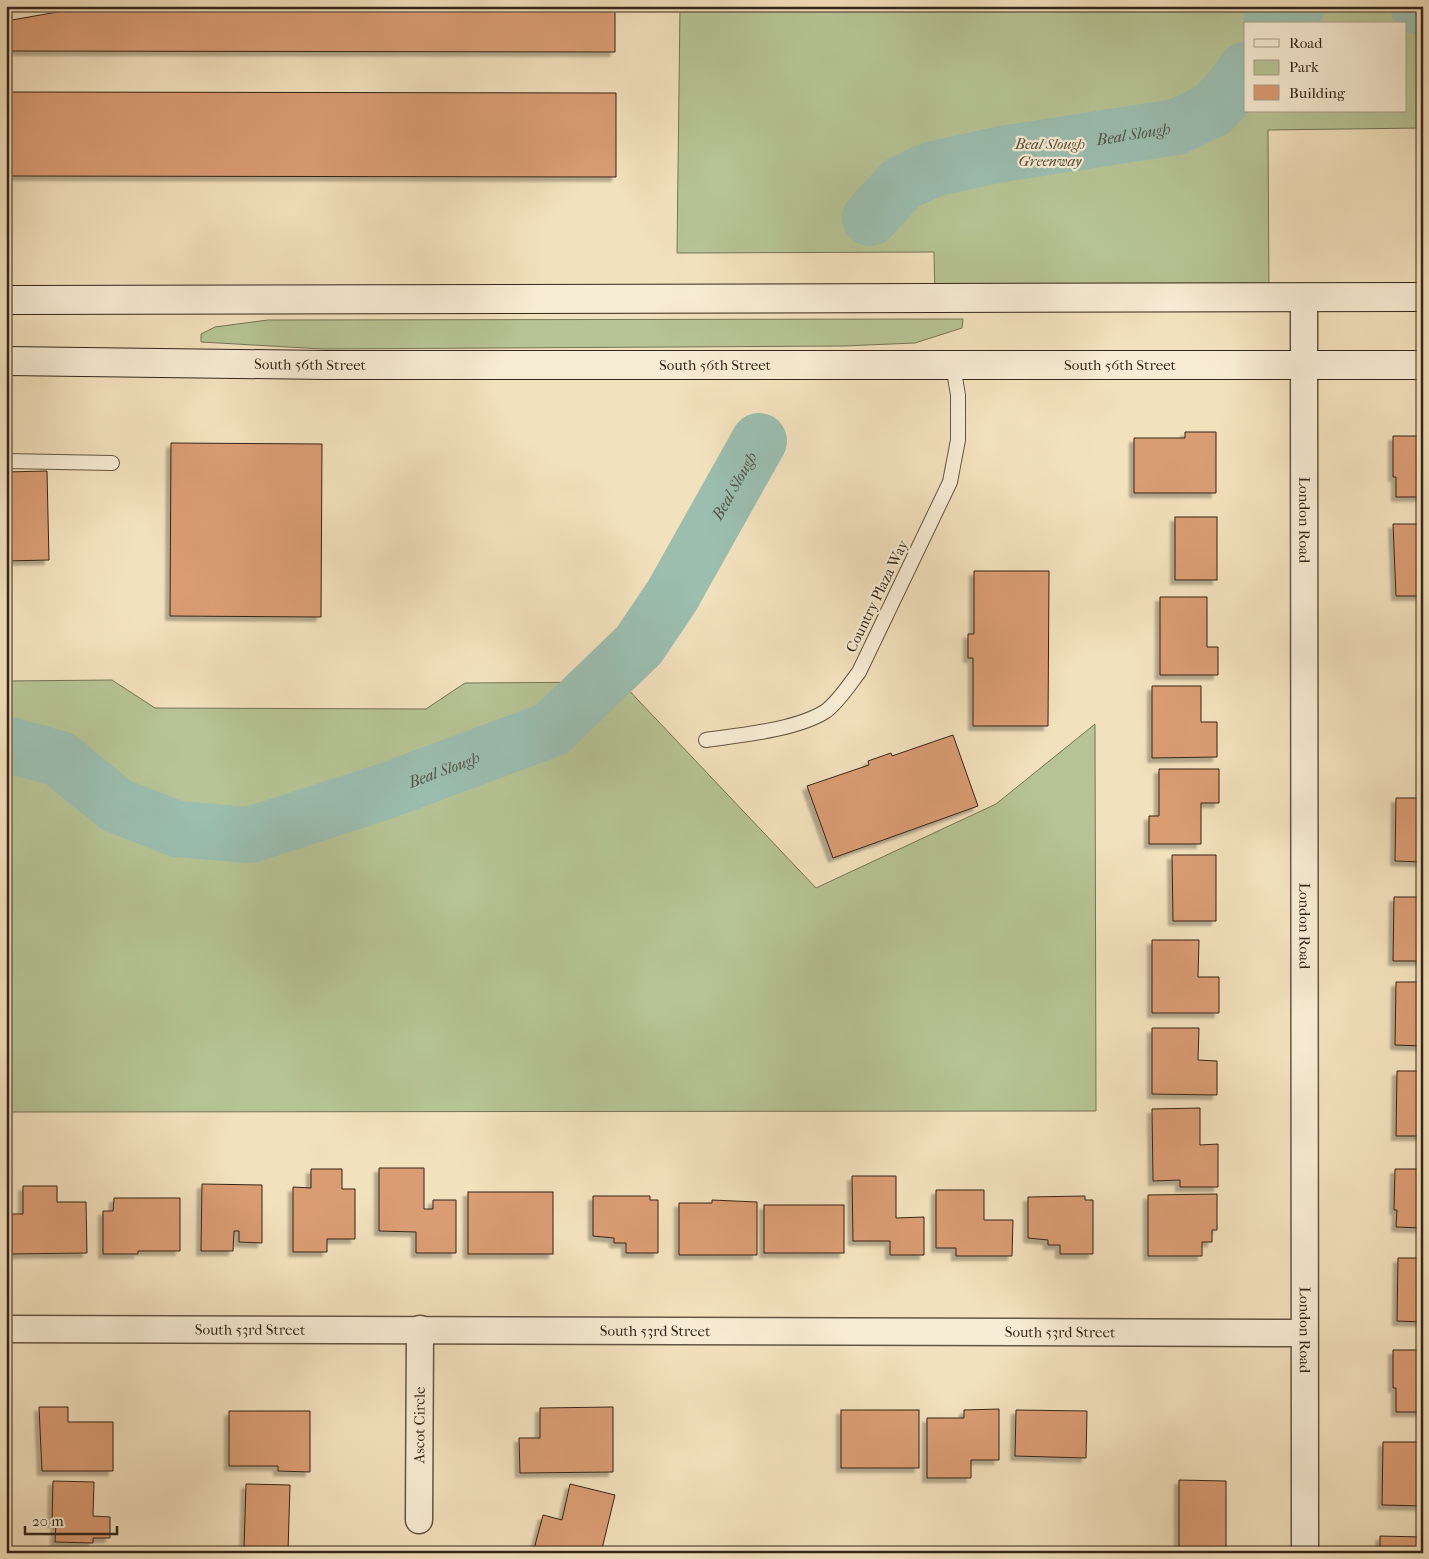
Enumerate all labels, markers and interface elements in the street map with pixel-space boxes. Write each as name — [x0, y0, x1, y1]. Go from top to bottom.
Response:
legend — [1244, 22, 1406, 112]
text: Road — [1289, 34, 1323, 52]
text: Park — [1289, 58, 1319, 76]
text: Building — [1289, 84, 1346, 102]
water label: Beal Slough — [1094, 119, 1172, 149]
park label: Beal Slough Greenway — [1014, 135, 1085, 170]
street label: South 56th Street — [254, 355, 367, 374]
street label: South 56th Street — [659, 356, 772, 374]
street label: South 56th Street — [1064, 356, 1177, 374]
water label: Beal Slough — [707, 449, 761, 524]
street label: London Road — [1295, 477, 1313, 564]
street label: Country Plaza Way — [842, 536, 912, 655]
water label: Beal Slough — [405, 748, 482, 792]
street label: London Road — [1295, 883, 1314, 970]
street label: London Road — [1296, 1287, 1314, 1374]
street label: South 53rd Street — [195, 1321, 306, 1339]
street label: South 53rd Street — [600, 1322, 711, 1340]
street label: South 53rd Street — [1005, 1323, 1116, 1341]
street label: Ascot Circle — [410, 1386, 429, 1464]
scale bar — [25, 1504, 118, 1536]
text: 20 m — [32, 1512, 64, 1530]

